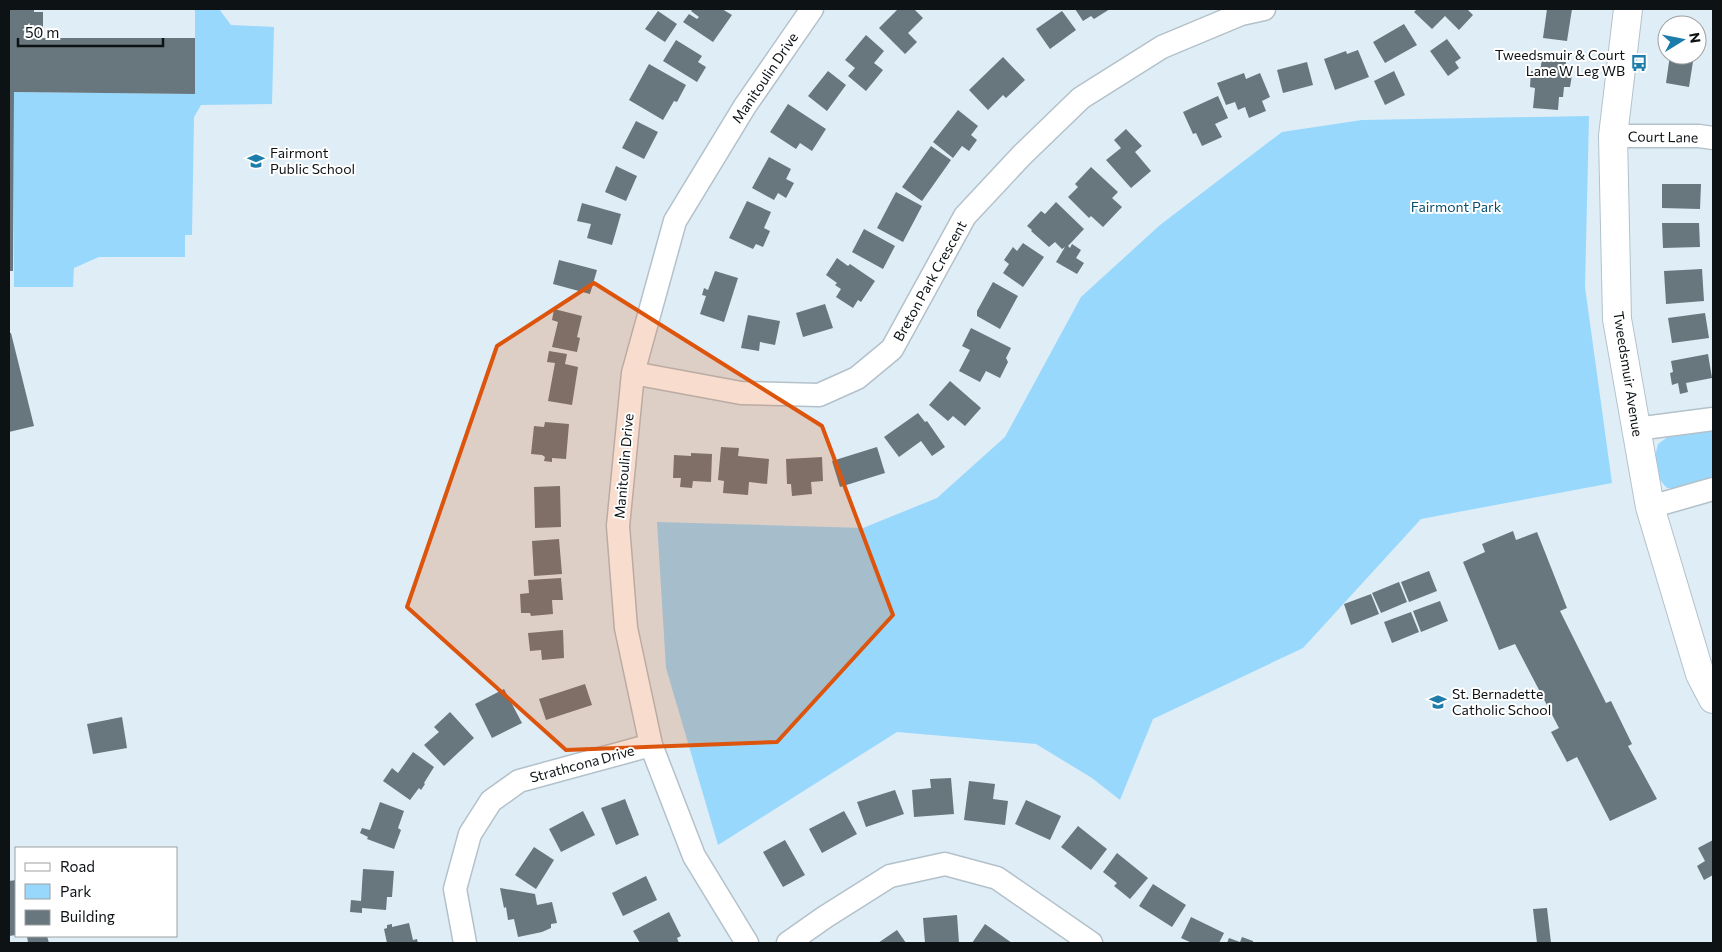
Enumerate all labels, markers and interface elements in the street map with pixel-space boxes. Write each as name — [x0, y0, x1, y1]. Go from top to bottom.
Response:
scale bar — [18, 15, 162, 47]
north arrow — [1657, 15, 1707, 65]
text: 50 m — [25, 23, 59, 41]
street label: Manitoulin Drive — [728, 29, 801, 126]
text: N — [1686, 31, 1705, 44]
place label: Tweedsmuir & Court Lane W Leg WB — [1495, 46, 1625, 79]
bus stop icon: Tweedsmuir & Court Lane W Leg WB — [1629, 53, 1649, 73]
street label: Court Lane — [1628, 127, 1698, 146]
place label: Fairmont Public School — [270, 144, 355, 177]
school or university icon: Fairmont Public School — [246, 151, 266, 171]
park label: Fairmont Park — [1411, 198, 1502, 215]
street label: Breton Park Crescent — [889, 217, 970, 344]
street label: Tweedsmuir Avenue — [1610, 310, 1647, 438]
street label: Manitoulin Drive — [610, 413, 637, 519]
place label: St. Bernadette Catholic School — [1452, 685, 1551, 718]
school or university icon: St. Bernadette Catholic School — [1428, 692, 1448, 712]
street label: Strathcona Drive — [528, 741, 636, 786]
legend — [15, 847, 178, 937]
text: Road — [60, 857, 95, 875]
text: Park — [60, 882, 91, 900]
text: Building — [60, 907, 115, 925]

